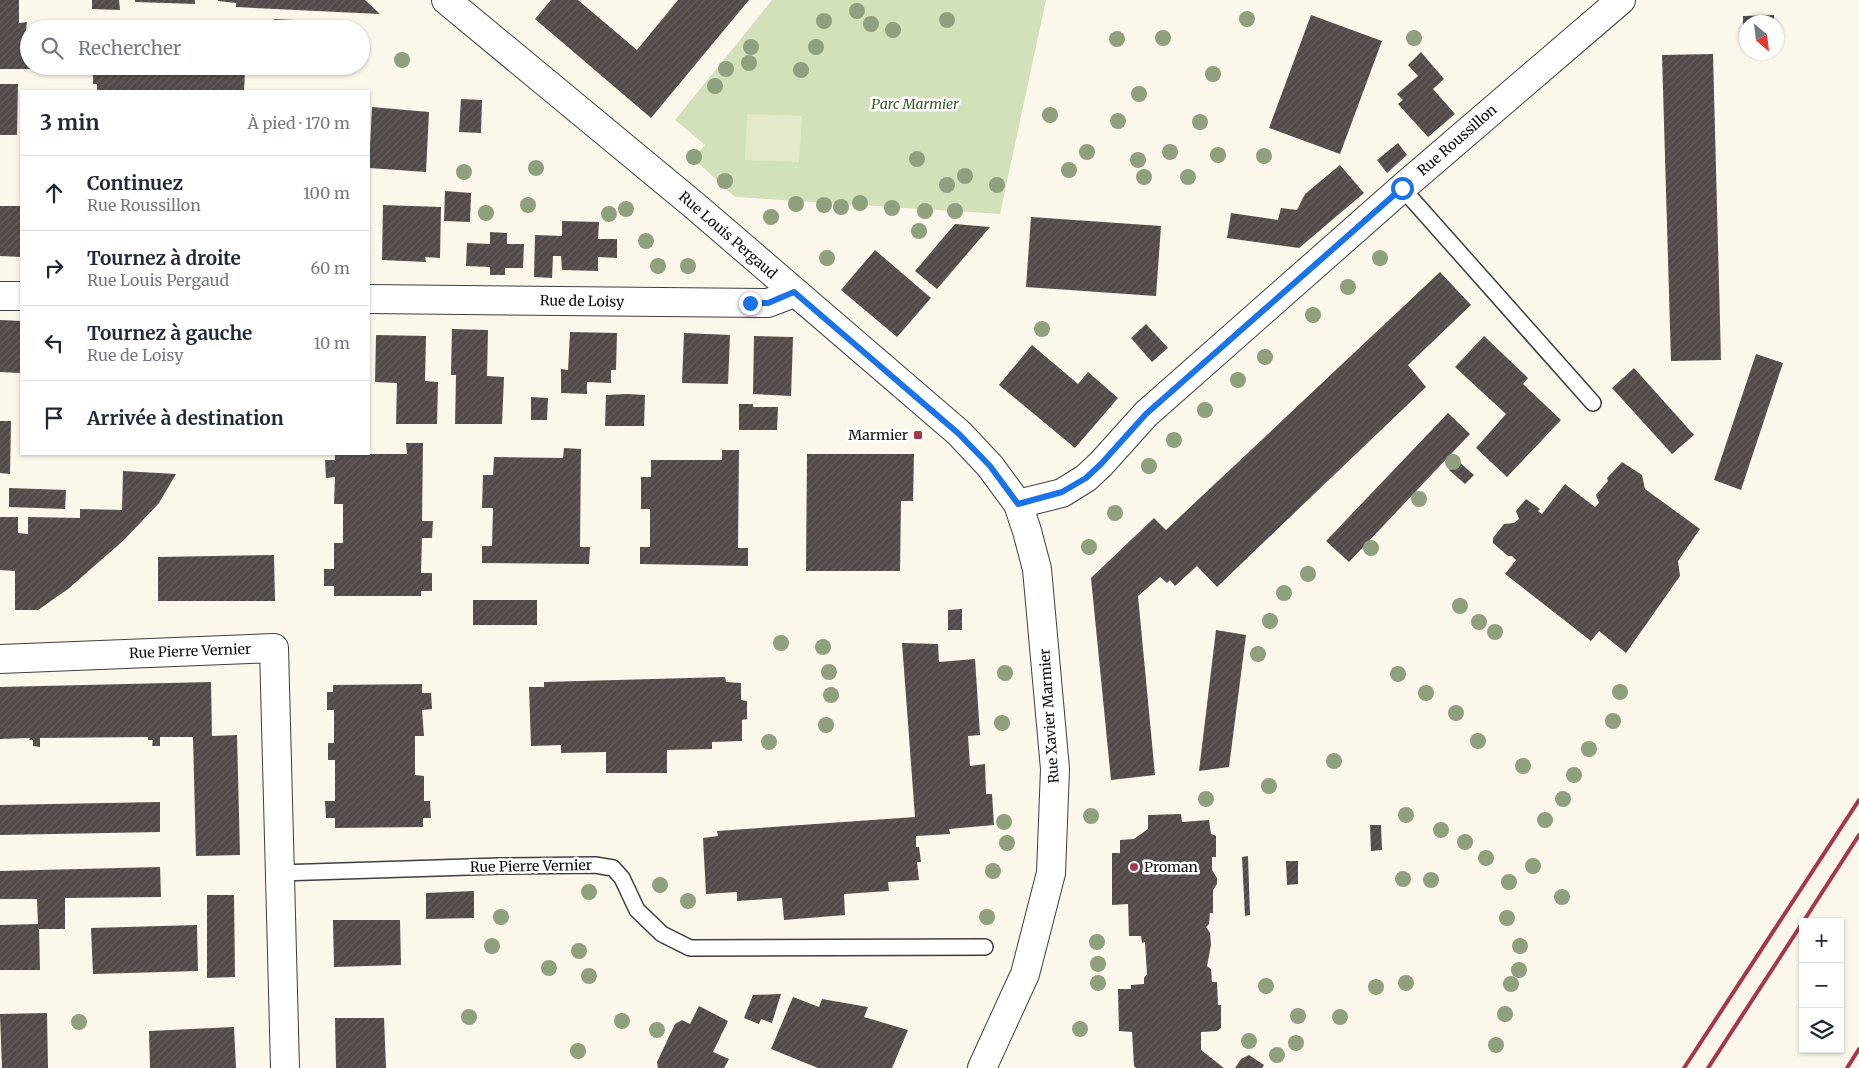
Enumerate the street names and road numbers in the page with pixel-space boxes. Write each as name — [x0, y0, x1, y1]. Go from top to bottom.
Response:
street label: Rue Roussillon — [1414, 101, 1500, 179]
street label: Rue Louis Pergaud — [675, 187, 781, 283]
street label: Rue de Loisy — [540, 291, 625, 311]
street label: Rue Pierre Vernier — [129, 640, 251, 662]
street label: Rue Xavier Marmier — [1035, 648, 1063, 784]
street label: Rue Pierre Vernier — [470, 856, 592, 876]

